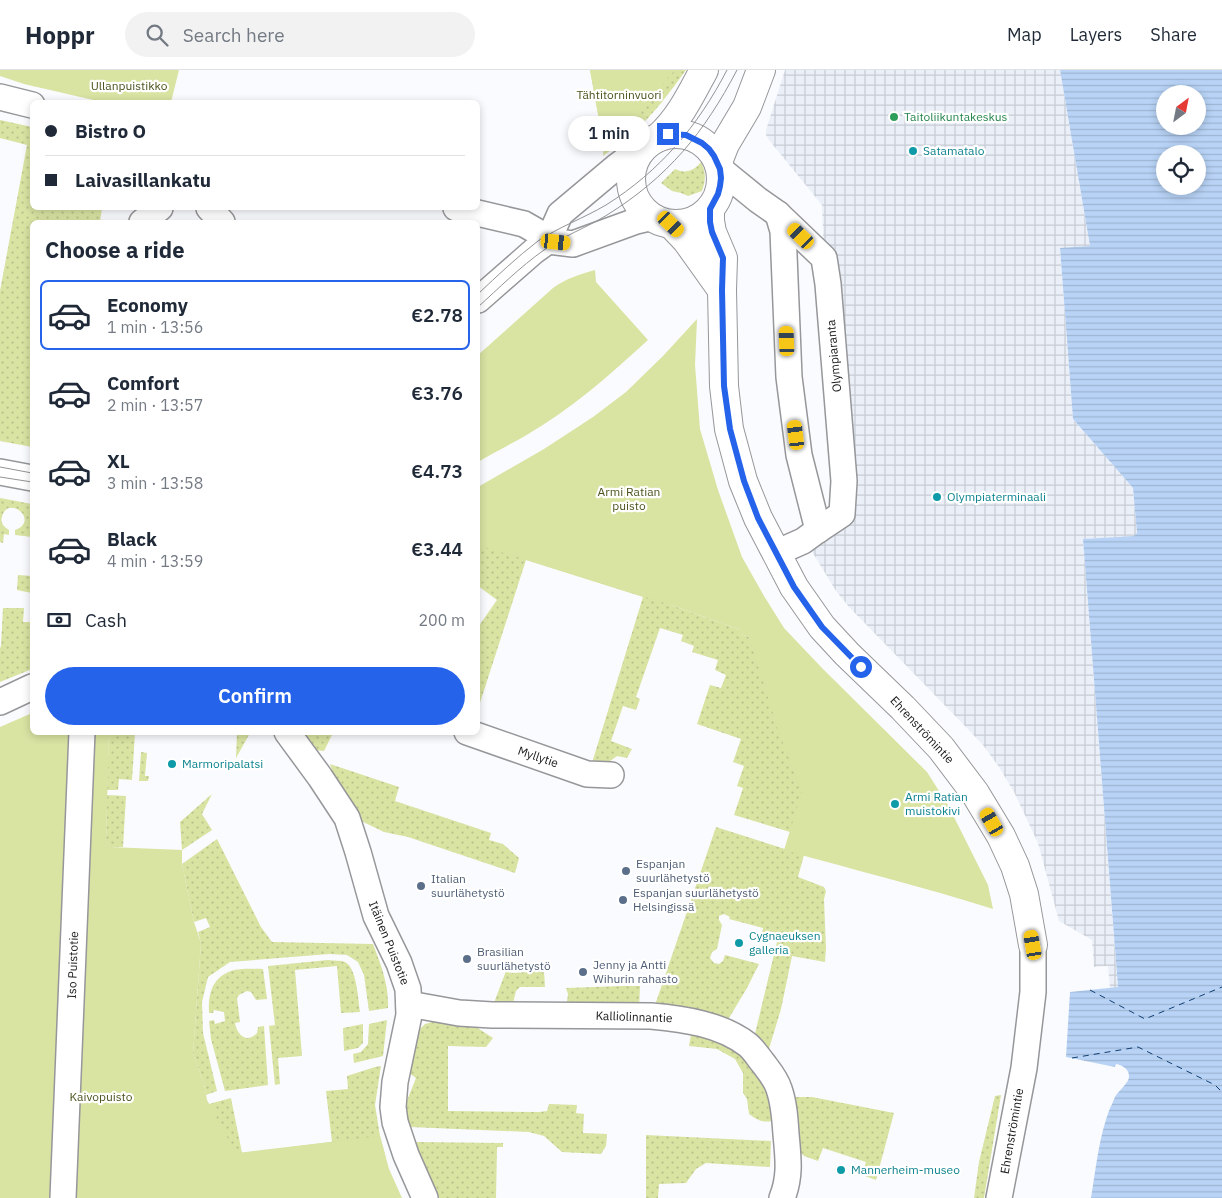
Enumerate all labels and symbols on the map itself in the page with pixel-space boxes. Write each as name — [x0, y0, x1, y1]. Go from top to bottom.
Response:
park label: Ullanpuistikko — [91, 78, 168, 93]
north arrow — [1156, 85, 1206, 135]
park label: Tähtitorninvuori — [576, 87, 662, 102]
place label: Taitoliikuntakeskus — [904, 109, 1008, 124]
marker: Taitoliikuntakeskus — [888, 111, 900, 123]
callout: 1 min — [568, 116, 650, 152]
route end — [657, 123, 679, 145]
place label: Satamatalo — [923, 143, 985, 158]
marker: Satamatalo — [907, 145, 919, 157]
car — [654, 208, 687, 240]
car — [784, 220, 817, 252]
car — [540, 233, 571, 251]
street label: Olympiaranta — [823, 319, 844, 393]
car — [778, 326, 795, 356]
car — [786, 419, 805, 451]
park label: Armi Ratian puisto — [598, 484, 660, 513]
place label: Olympiaterminaali — [947, 489, 1046, 504]
marker: Olympiaterminaali — [931, 491, 943, 503]
route start — [850, 656, 872, 678]
street label: Ehrenströmintie — [887, 693, 958, 767]
street label: Myllytie — [516, 743, 561, 771]
place label: Marmoripalatsi — [182, 756, 263, 771]
marker: Marmoripalatsi — [166, 758, 178, 770]
place label: Armi Ratian muistokivi — [905, 789, 968, 818]
marker: Armi Ratian muistokivi — [889, 798, 901, 810]
car — [978, 805, 1005, 839]
place label: Espanjan suurlähetystö — [636, 856, 710, 885]
marker: Espanjan suurlähetystö — [620, 865, 632, 877]
place label: Italian suurlähetystö — [431, 871, 505, 900]
marker: Italian suurlähetystö — [415, 880, 427, 892]
place label: Espanjan suurlähetystö Helsingissä — [633, 885, 759, 914]
marker: Espanjan suurlähetystö Helsingissä — [617, 894, 629, 906]
street label: Itäinen Puistotie — [366, 899, 413, 987]
place label: Cygnaeuksen galleria — [749, 928, 821, 957]
car — [1023, 929, 1042, 961]
street label: Iso Puistotie — [64, 930, 81, 999]
marker: Cygnaeuksen galleria — [733, 937, 745, 949]
place label: Brasilian suurlähetystö — [477, 944, 551, 973]
marker: Brasilian suurlähetystö — [461, 953, 473, 965]
place label: Jenny ja Antti Wihurin rahasto — [593, 957, 678, 986]
marker: Jenny ja Antti Wihurin rahasto — [577, 966, 589, 978]
street label: Kalliolinnantie — [595, 1008, 673, 1025]
street label: Ehrenströmintie — [997, 1087, 1026, 1175]
park label: Kaivopuisto — [70, 1089, 133, 1104]
place label: Mannerheim-museo — [851, 1162, 960, 1177]
marker: Mannerheim-museo — [835, 1164, 847, 1176]

